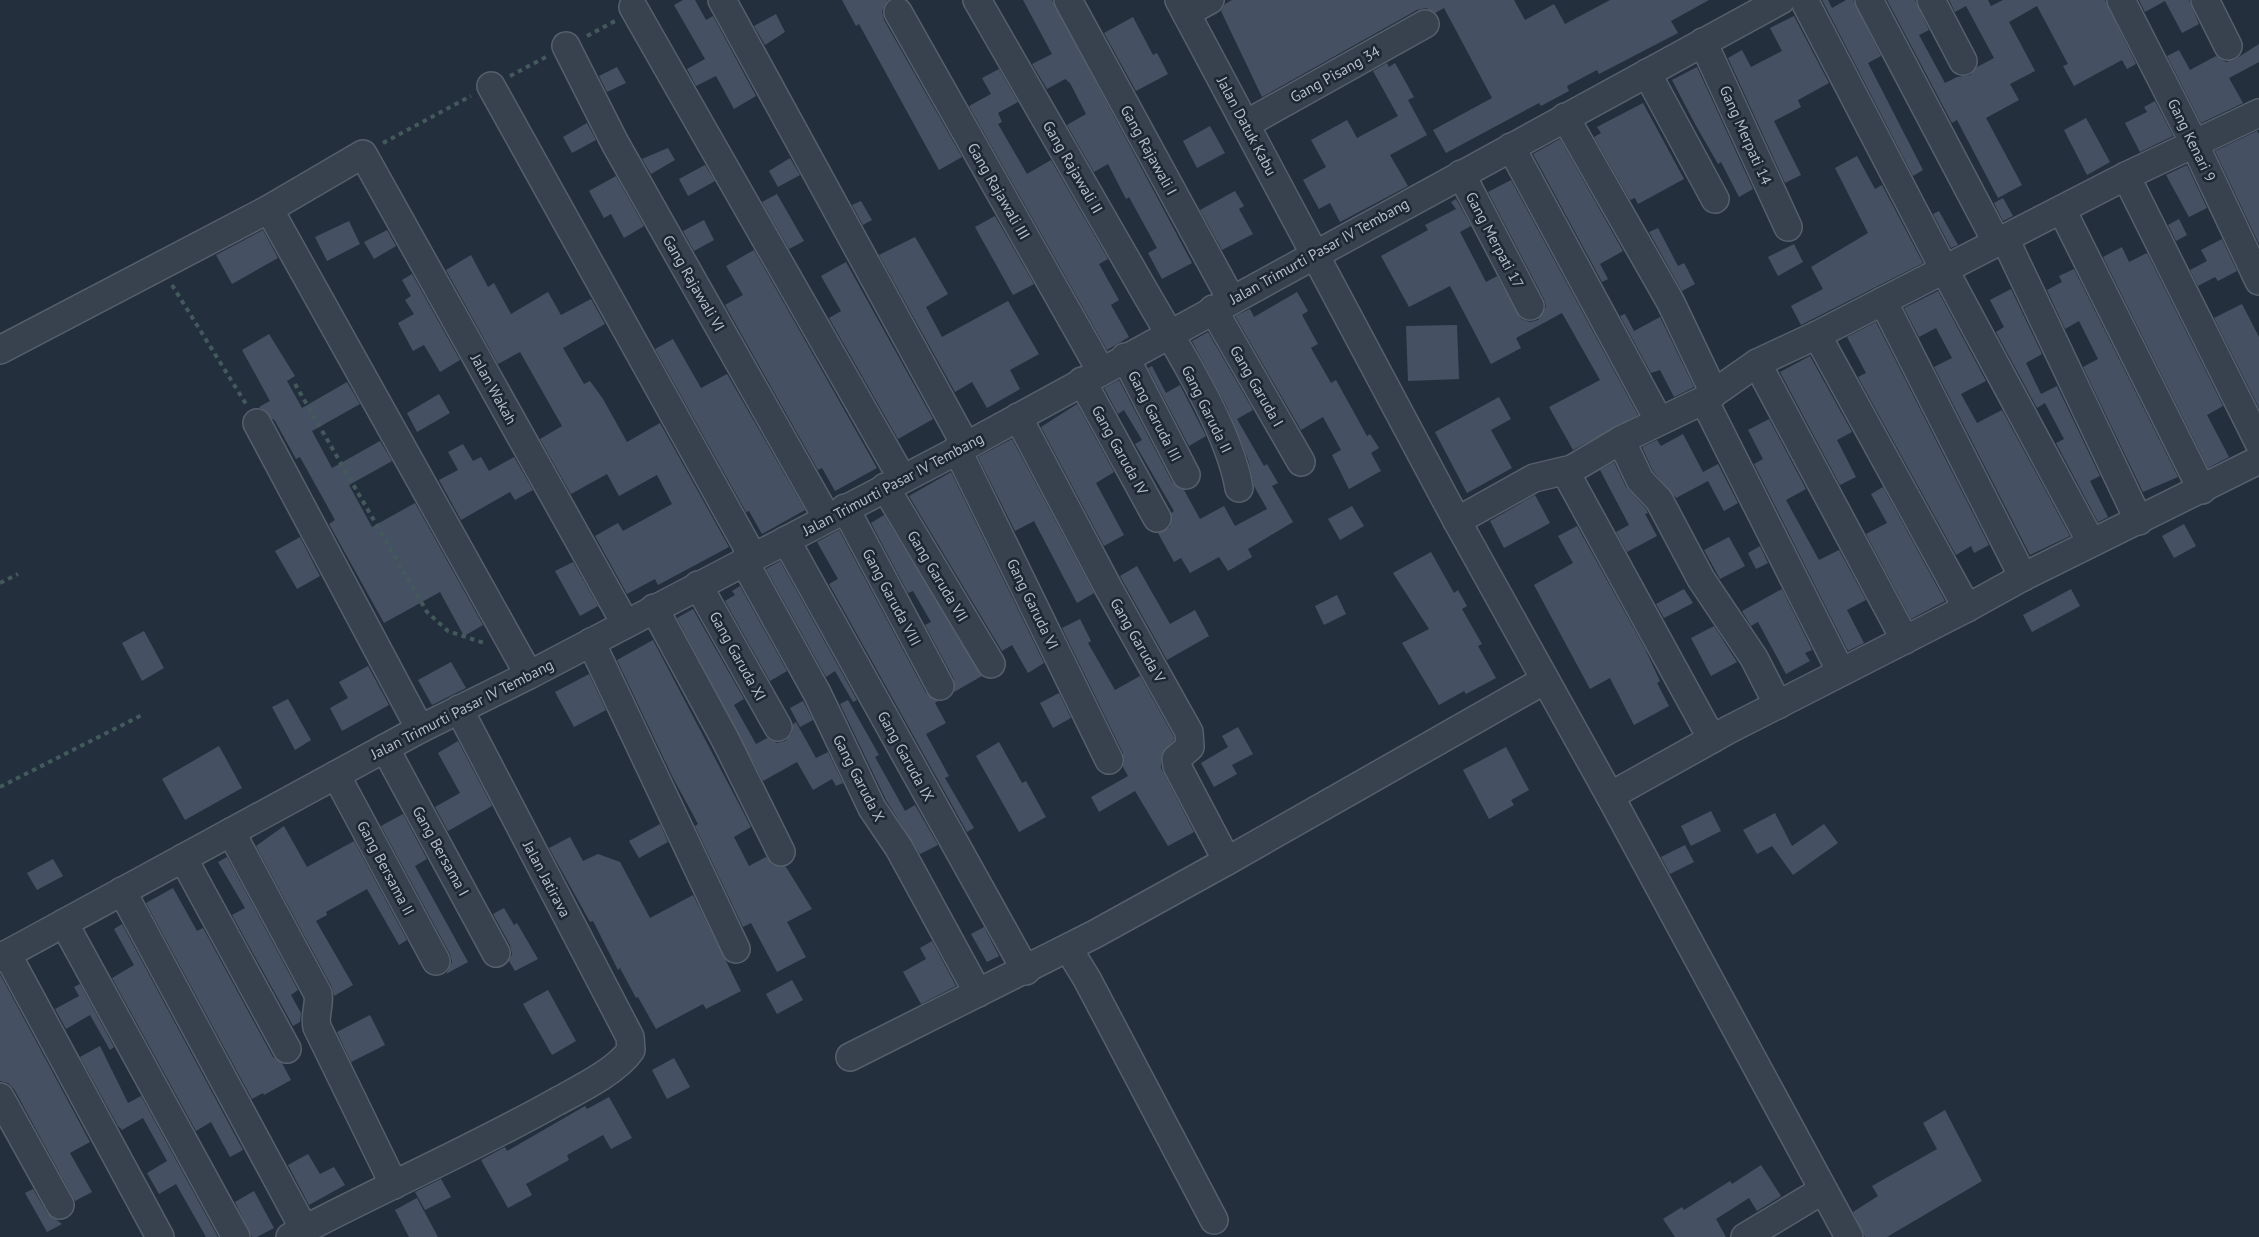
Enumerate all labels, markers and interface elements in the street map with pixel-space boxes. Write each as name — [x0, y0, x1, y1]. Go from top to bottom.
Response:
street label: Gang Pisang 34 — [1287, 42, 1383, 106]
street label: Jalan Datuk Kabu — [1212, 72, 1281, 179]
street label: Gang Merpati 14 — [1716, 82, 1776, 188]
street label: Gang Kenari 9 — [2164, 95, 2220, 185]
street label: Gang Rajawali I — [1117, 102, 1181, 198]
street label: Gang Rajawali II — [1039, 117, 1107, 217]
street label: Gang Rajawali III — [964, 139, 1034, 243]
street label: Gang Merpati 17 — [1462, 189, 1528, 291]
street label: Jalan Trimurti Pasar IV Tembang — [1225, 194, 1412, 309]
street label: Gang Rajawali VI — [659, 232, 729, 334]
street label: Gang Garuda I — [1226, 342, 1288, 430]
street label: Jalan Wakah — [466, 350, 521, 428]
street label: Gang Garuda II — [1178, 362, 1236, 456]
street label: Gang Garuda III — [1124, 367, 1186, 465]
street label: Gang Garuda IV — [1088, 402, 1153, 498]
street label: Jalan Trimurti Pasar IV Tembang — [798, 428, 987, 540]
street label: Gang Garuda VII — [903, 527, 973, 625]
street label: Gang Garuda VIII — [858, 545, 926, 649]
street label: Gang Garuda VI — [1003, 555, 1063, 653]
street label: Gang Garuda V — [1106, 594, 1170, 686]
street label: Gang Garuda XI — [706, 608, 770, 704]
street label: Jalan Trimurti Pasar IV Tembang — [367, 655, 556, 764]
street label: Gang Garuda IX — [873, 708, 939, 804]
street label: Gang Garuda X — [829, 731, 889, 825]
street label: Gang Bersama I — [408, 803, 474, 899]
street label: Gang Bersama II — [353, 817, 419, 919]
street label: Jalan Jatirava — [518, 837, 575, 921]

